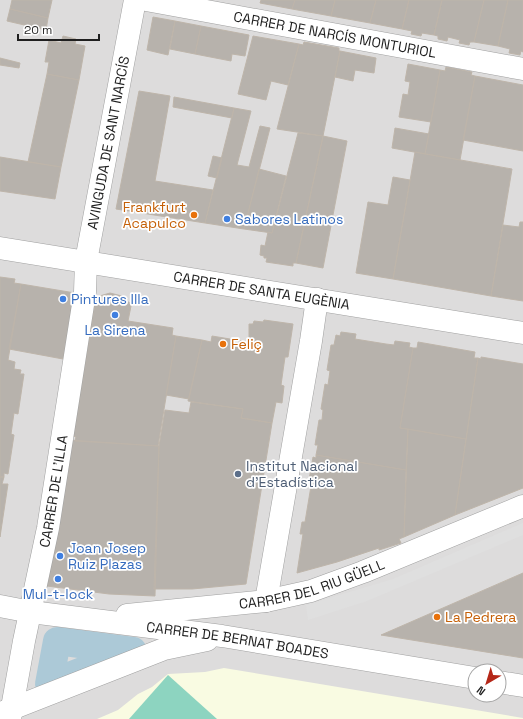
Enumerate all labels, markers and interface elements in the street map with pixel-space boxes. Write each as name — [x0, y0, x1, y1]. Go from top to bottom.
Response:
street label: CARRER DE NARCÍS MONTURIOL — [232, 7, 438, 62]
scale bar — [18, 16, 99, 42]
text: 20 m — [24, 22, 52, 38]
street label: AVINGUDA DE SANT NARCÍS — [83, 54, 133, 231]
place label: Frankfurt Acapulco — [123, 198, 186, 232]
marker: Frankfurt Acapulco — [189, 210, 199, 220]
place label: Sabores Latinos — [235, 210, 343, 228]
marker: Sabores Latinos — [222, 214, 232, 224]
street label: CARRER DE SANTA EUGÈNIA — [172, 267, 351, 314]
place label: Pintures Illa — [71, 290, 149, 308]
marker: Pintures Illa — [58, 294, 68, 304]
marker: La Sirena — [110, 310, 120, 320]
place label: La Sirena — [84, 321, 146, 339]
place label: Feliç — [231, 335, 262, 353]
marker: Feliç — [218, 339, 228, 349]
street label: CARRER DE L'ILLA — [35, 433, 71, 549]
place label: Institut Nacional d'Estadística — [246, 457, 358, 491]
marker: Institut Nacional d'Estadística — [233, 469, 243, 479]
place label: Joan Josep Ruiz Plazas — [68, 539, 146, 573]
marker: Joan Josep Ruiz Plazas — [55, 551, 65, 561]
street label: CARRER DEL RIU GÜELL — [238, 555, 387, 613]
marker: Mul-t-lock — [53, 574, 63, 584]
place label: Mul-t-lock — [23, 585, 94, 603]
place label: La Pedrera — [445, 608, 516, 626]
marker: La Pedrera — [432, 612, 442, 622]
street label: CARRER DE BERNAT BOADES — [145, 618, 330, 663]
north arrow — [467, 663, 507, 703]
text: N — [474, 683, 488, 699]

